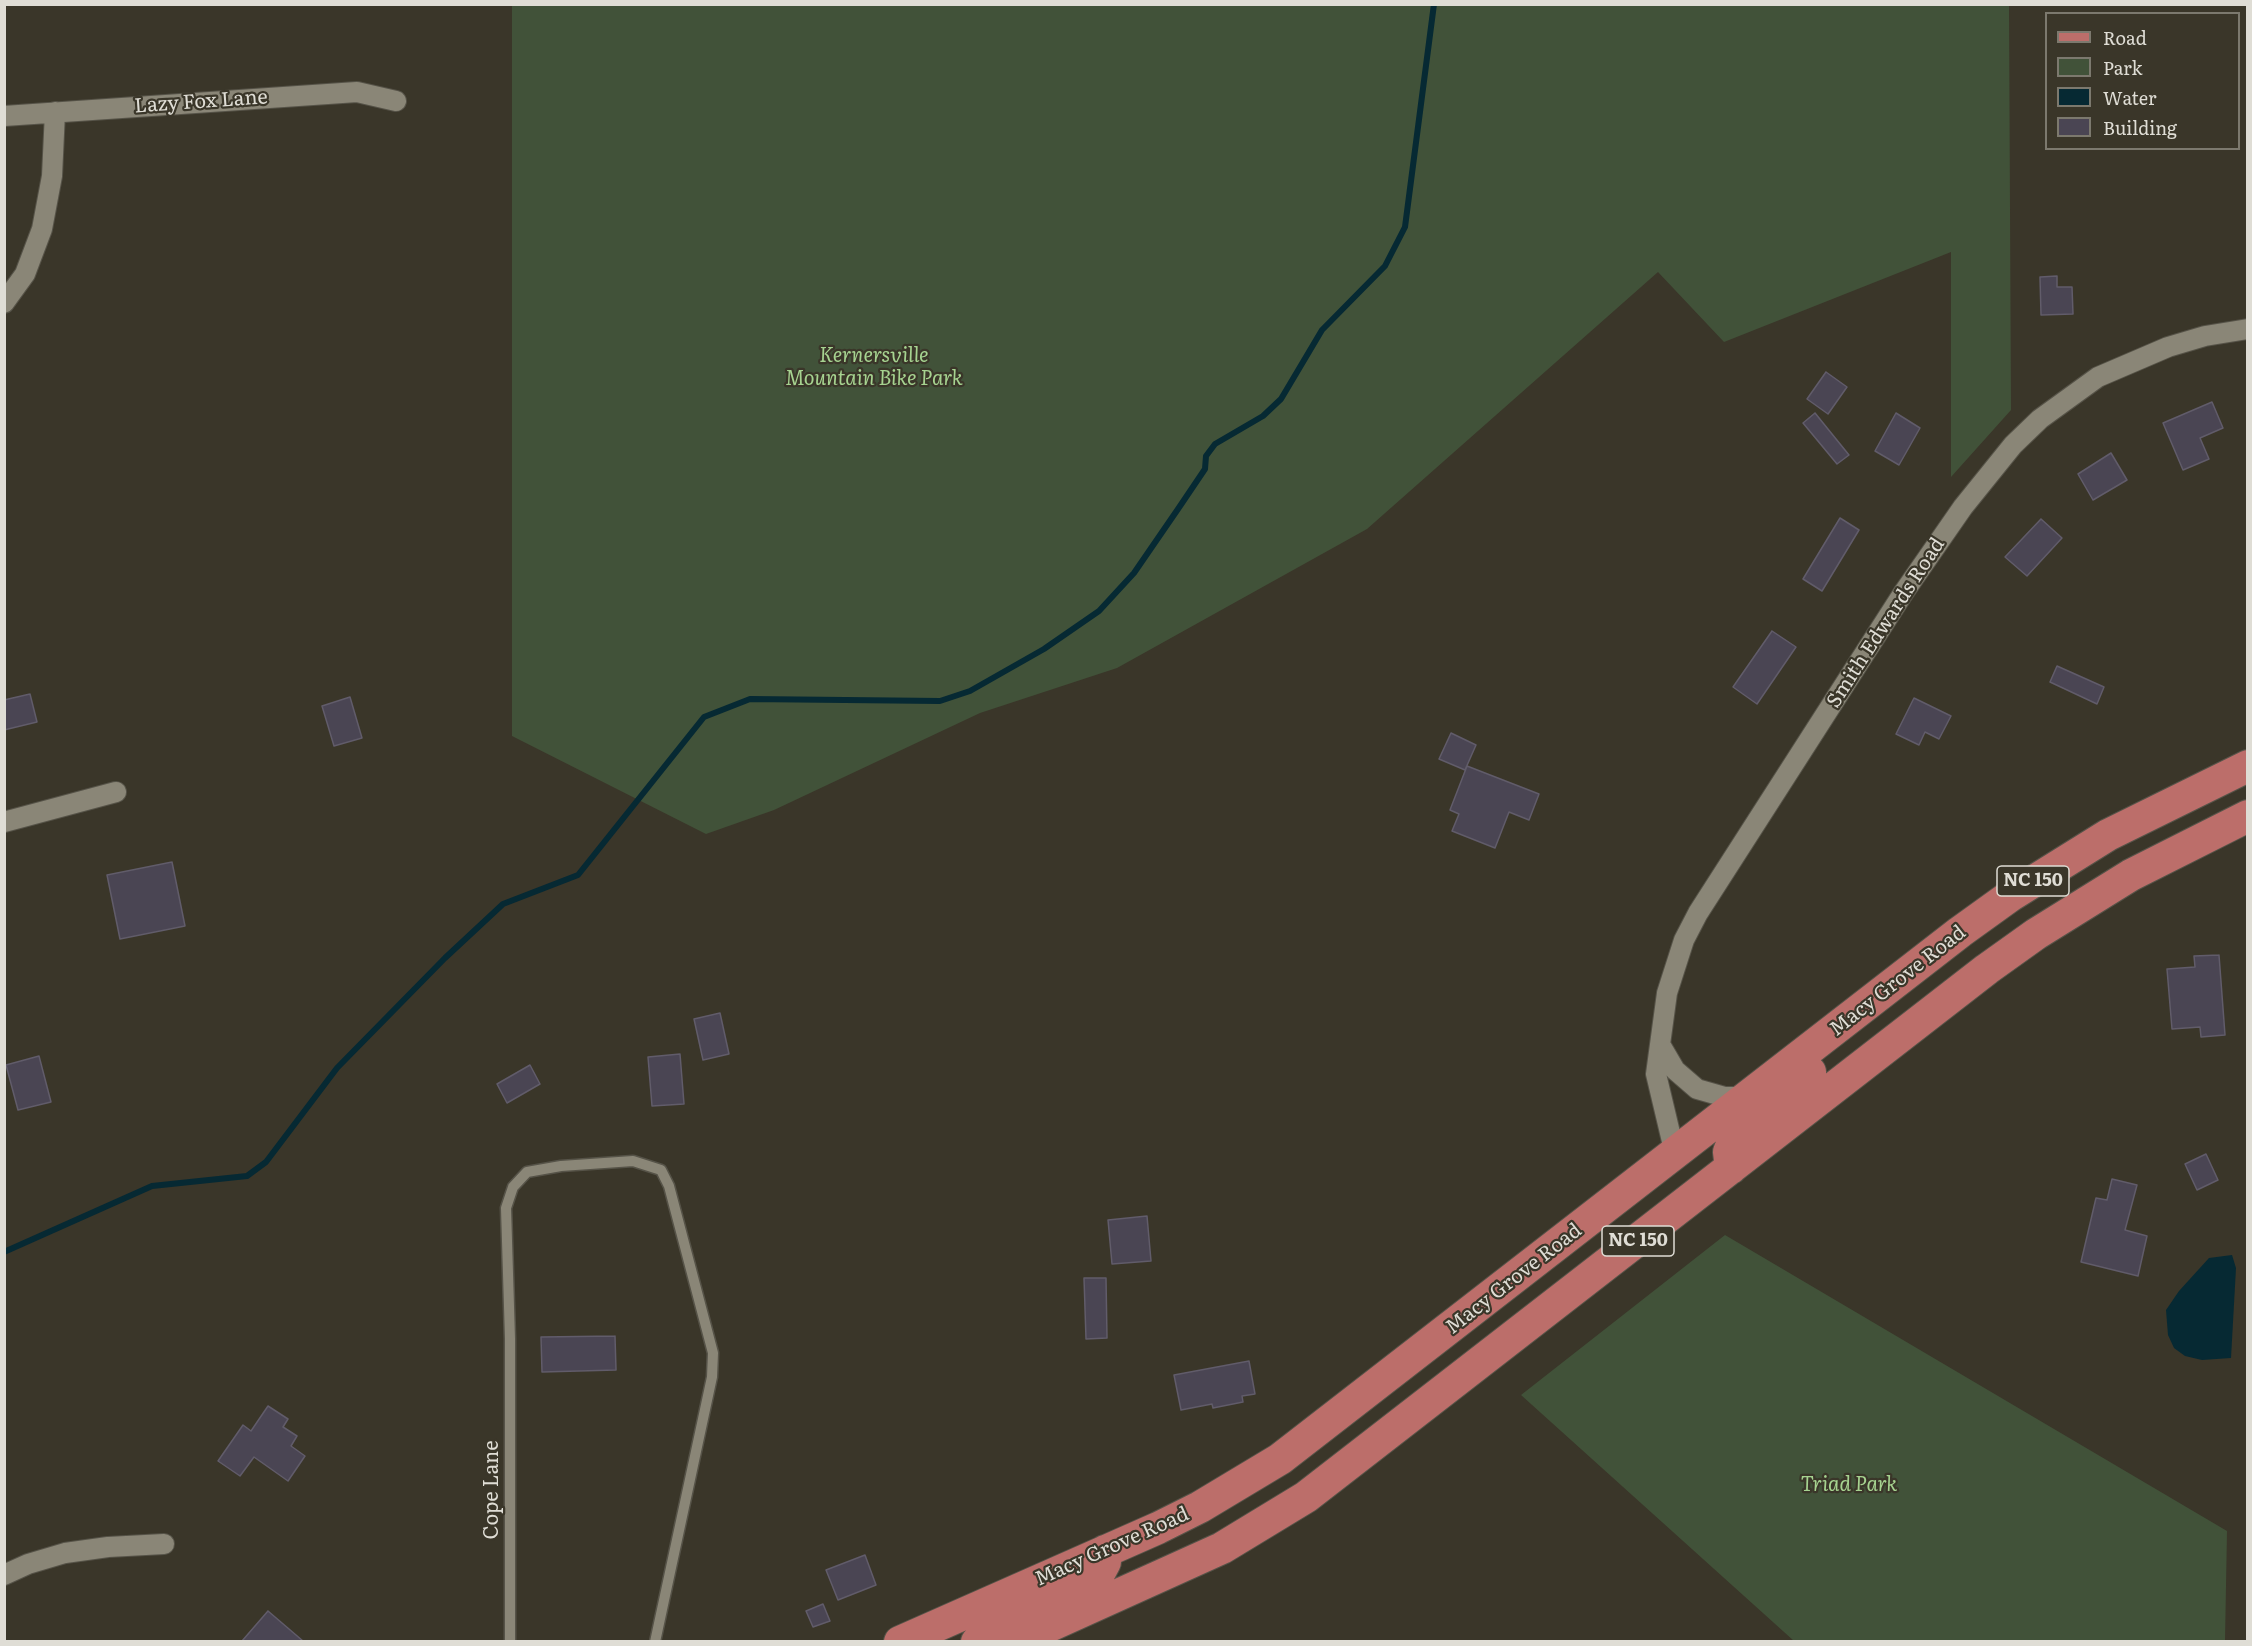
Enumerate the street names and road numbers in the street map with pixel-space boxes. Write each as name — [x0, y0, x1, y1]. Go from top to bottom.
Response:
street label: Lazy Fox Lane — [133, 85, 269, 119]
street label: Smith Edwards Road — [1822, 533, 1950, 713]
road number: NC 150 — [1997, 866, 2069, 896]
street label: Macy Grove Road — [1825, 921, 1971, 1041]
street label: Macy Grove Road — [1441, 1219, 1587, 1339]
road number: NC 150 — [1602, 1226, 1674, 1256]
street label: Cope Lane — [480, 1440, 504, 1540]
street label: Macy Grove Road — [1031, 1502, 1193, 1592]

